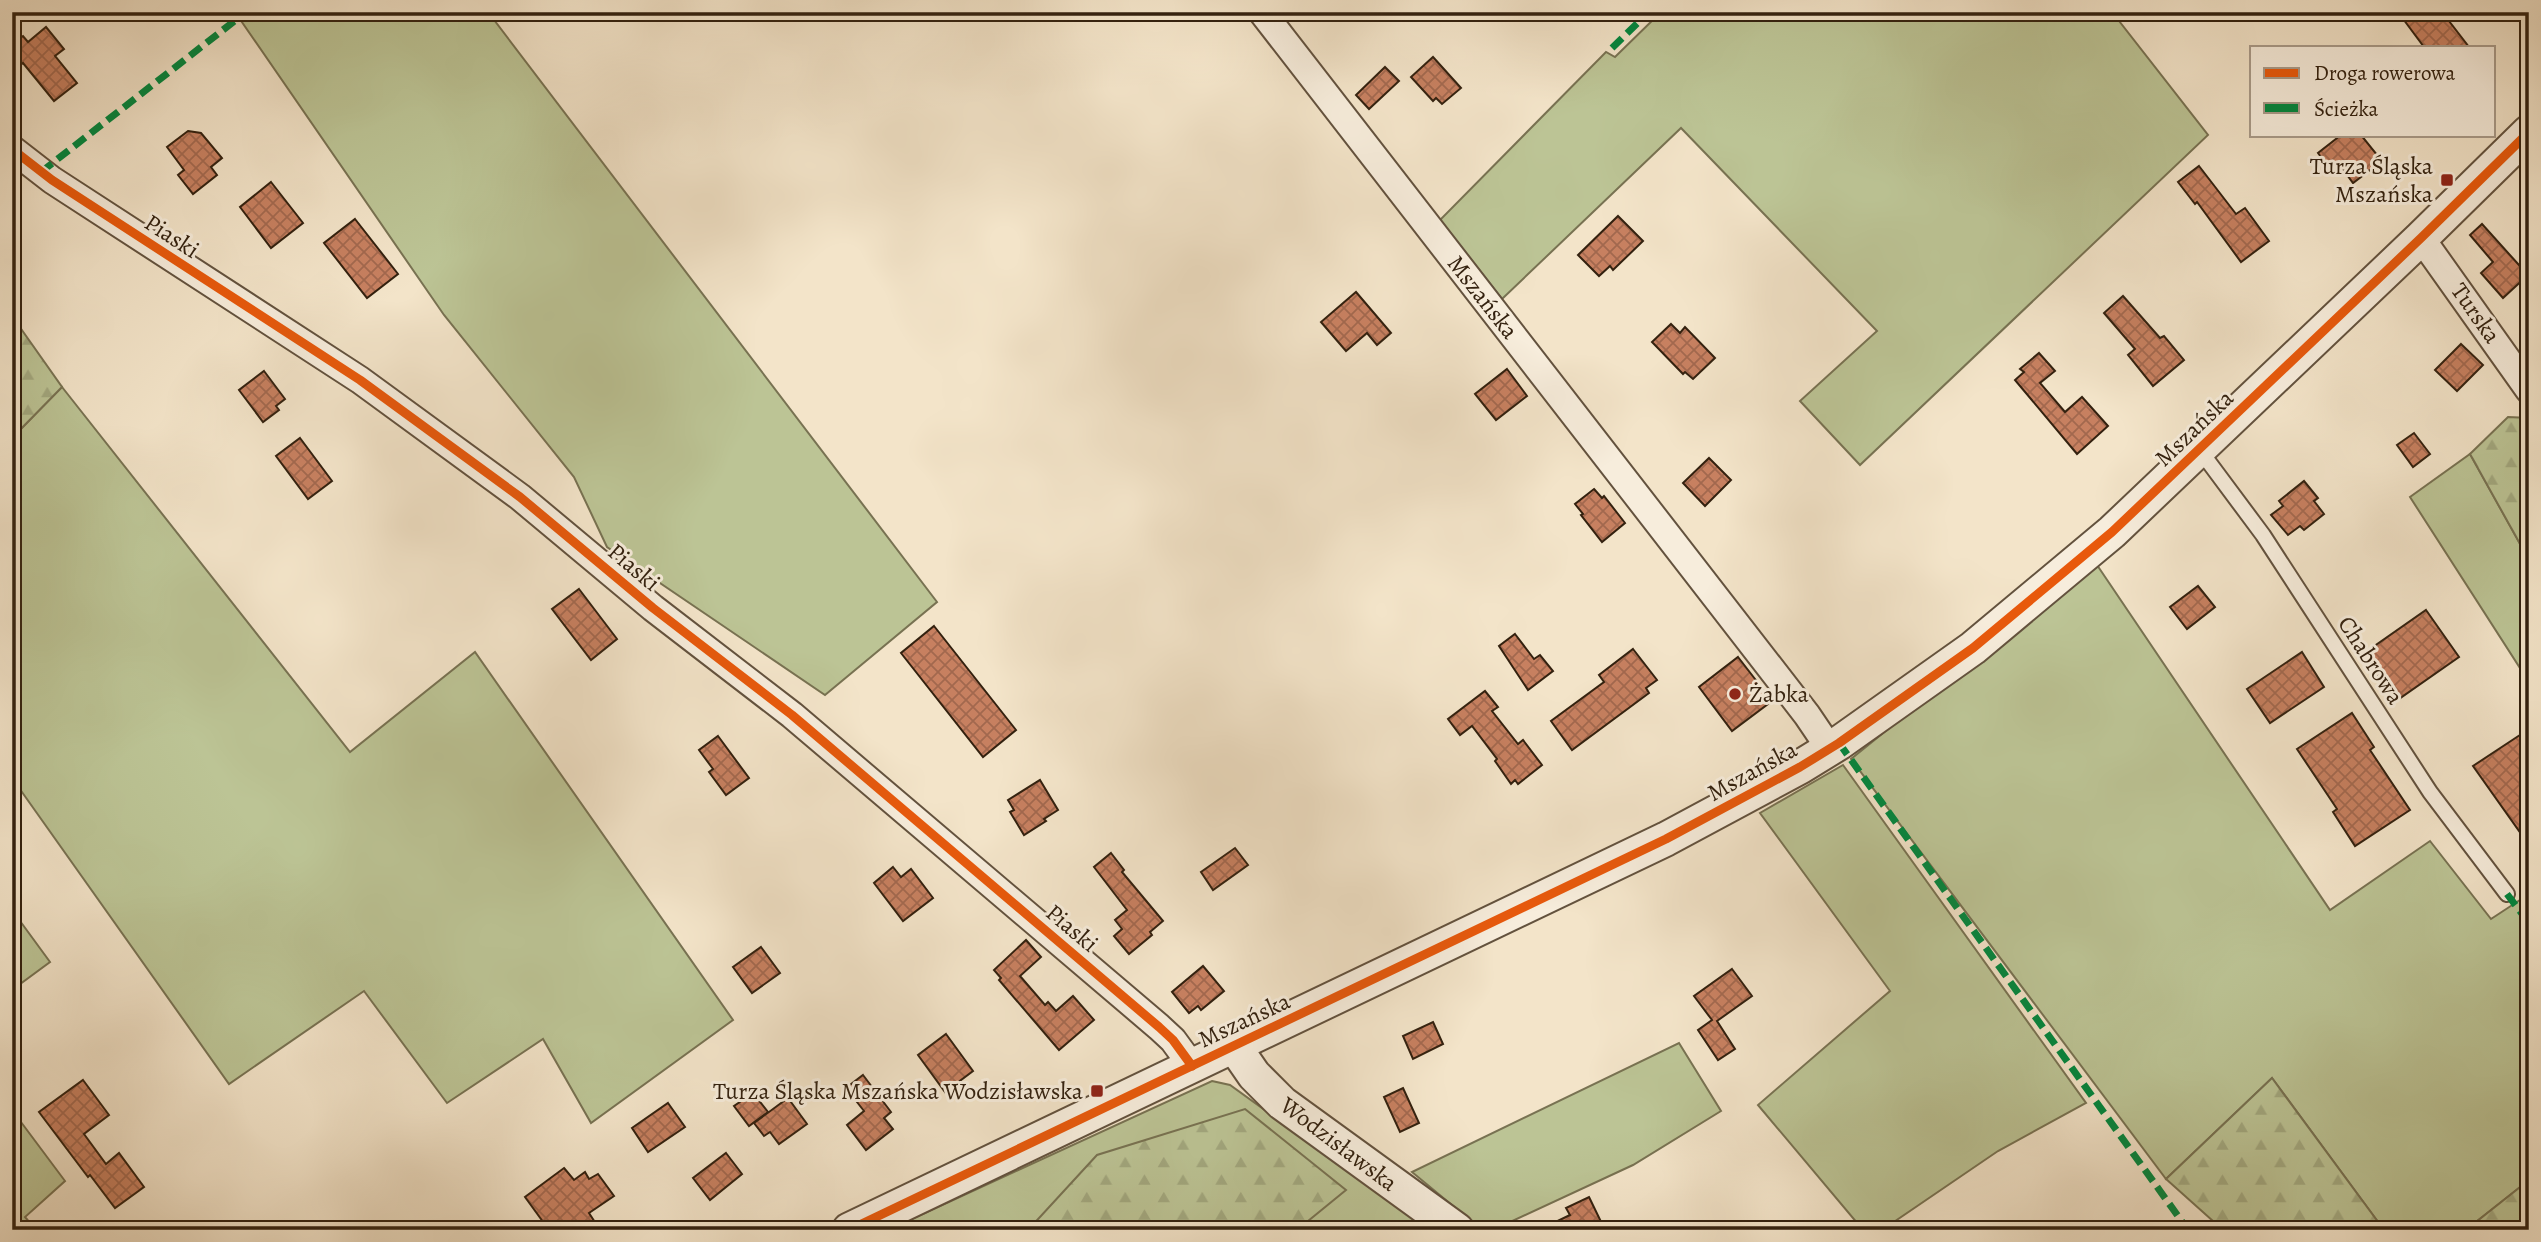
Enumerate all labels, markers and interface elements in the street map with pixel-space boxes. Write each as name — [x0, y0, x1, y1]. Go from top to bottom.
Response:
legend — [2250, 46, 2496, 136]
text: Droga rowerowa — [2314, 59, 2456, 87]
text: Ścieżka — [2314, 95, 2379, 123]
place label: Turza Śląska Mszańska — [2310, 150, 2434, 210]
marker: Turza Śląska Mszańska — [2439, 172, 2455, 188]
street label: Piaski — [138, 206, 206, 266]
street label: Mszańska — [1440, 249, 1526, 346]
street label: Turska — [2444, 276, 2509, 350]
street label: Mszańska — [2148, 382, 2241, 474]
street label: Piaski — [601, 536, 667, 598]
street label: Chabrowa — [2330, 610, 2412, 711]
place label: Żabka — [1749, 678, 1809, 710]
marker: Żabka — [1727, 686, 1743, 702]
street label: Mszańska — [1701, 733, 1803, 809]
street label: Piaski — [1039, 897, 1105, 959]
street label: Mszańska — [1193, 984, 1296, 1055]
place label: Turza Śląska Mszańska Wodzisławska — [713, 1075, 1084, 1107]
marker: Turza Śląska Mszańska Wodzisławska — [1089, 1083, 1105, 1099]
street label: Wodzisławska — [1273, 1089, 1405, 1199]

